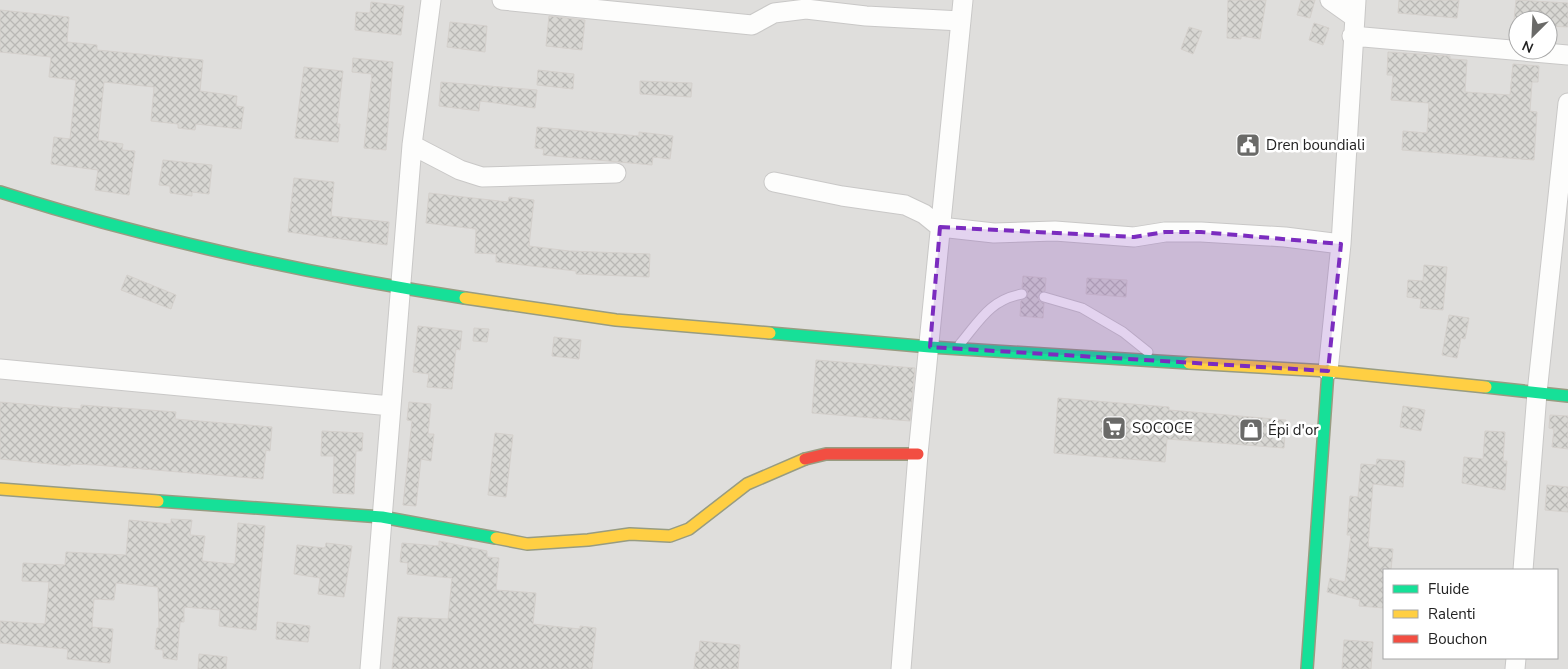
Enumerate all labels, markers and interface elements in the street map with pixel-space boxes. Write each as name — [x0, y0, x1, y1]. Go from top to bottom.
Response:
north arrow — [1508, 10, 1558, 60]
text: N — [1519, 36, 1537, 57]
public building icon: Dren boundiali — [1235, 132, 1261, 158]
place label: Dren boundiali — [1266, 135, 1365, 155]
supermarket icon: SOCOCE — [1101, 415, 1127, 441]
shop icon: Épi d'or — [1238, 417, 1264, 443]
place label: SOCOCE — [1132, 418, 1193, 438]
place label: Épi d'or — [1268, 420, 1319, 440]
legend — [1383, 569, 1558, 659]
text: Fluide — [1428, 579, 1469, 599]
text: Ralenti — [1428, 604, 1476, 624]
text: Bouchon — [1428, 629, 1487, 649]

